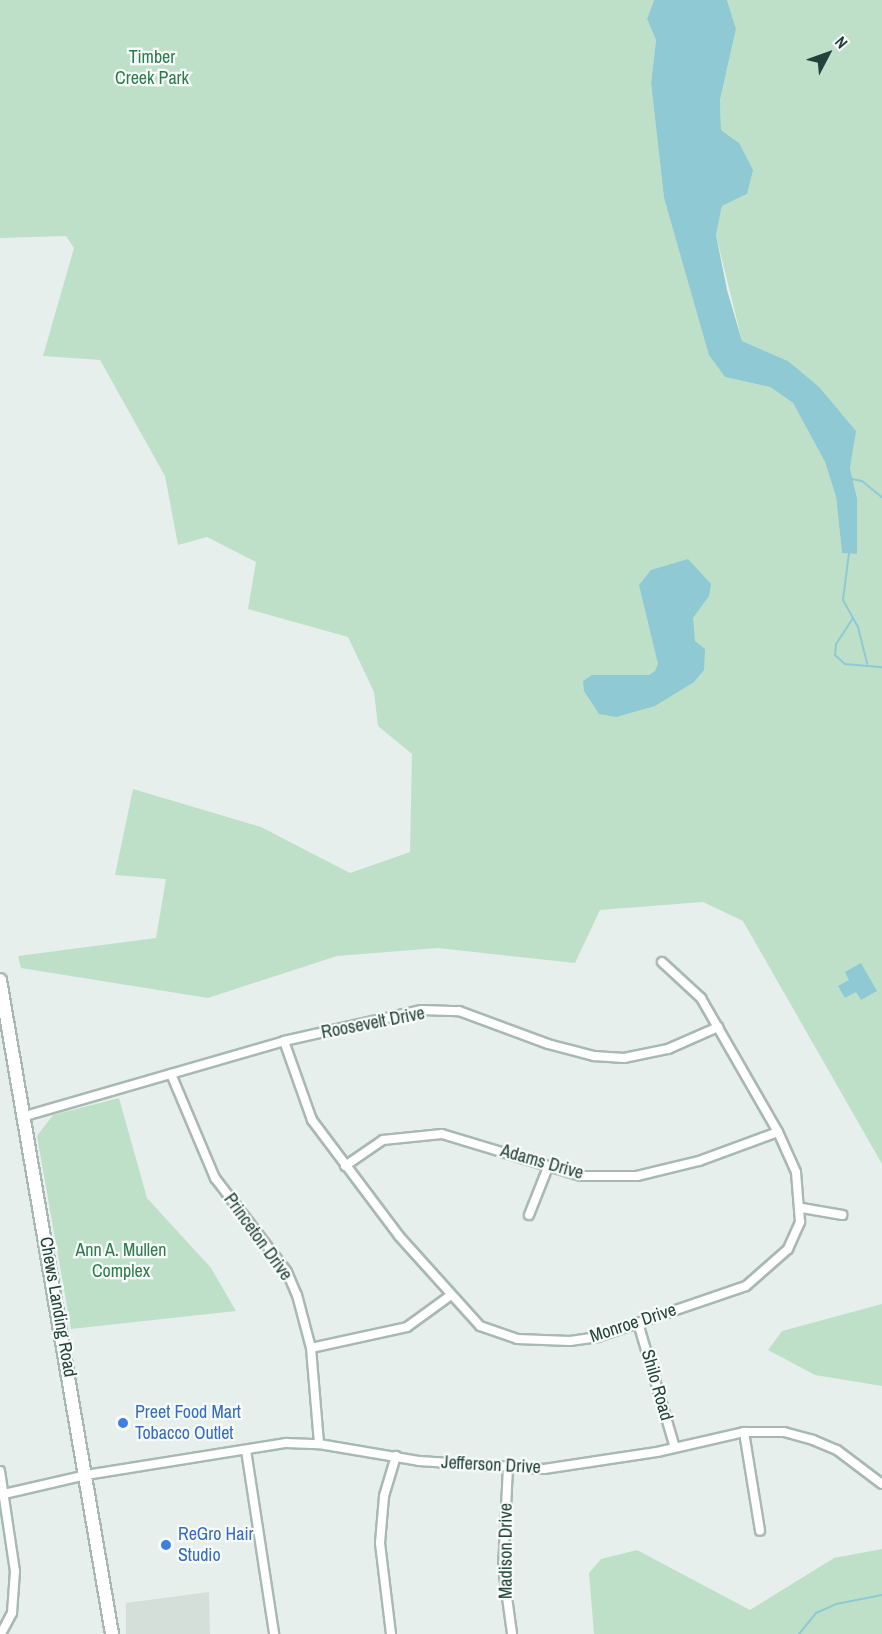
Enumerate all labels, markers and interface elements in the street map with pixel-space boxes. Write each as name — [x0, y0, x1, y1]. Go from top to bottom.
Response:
north arrow — [798, 24, 858, 84]
text: N — [830, 31, 853, 53]
park label: Timber Creek Park — [115, 47, 189, 90]
street label: Roosevelt Drive — [319, 1002, 427, 1044]
street label: Adams Drive — [498, 1140, 586, 1184]
street label: Princeton Drive — [219, 1189, 297, 1285]
street label: Chews Landing Road — [35, 1235, 81, 1379]
park label: Ann A. Mullen Complex — [75, 1240, 167, 1282]
street label: Monroe Drive — [587, 1299, 679, 1347]
street label: Shilo Road — [637, 1347, 677, 1423]
place label: Preet Food Mart Tobacco Outlet — [135, 1402, 241, 1444]
marker: Preet Food Mart Tobacco Outlet — [116, 1416, 130, 1430]
street label: Jefferson Drive — [441, 1452, 541, 1478]
street label: Madison Drive — [495, 1503, 517, 1599]
place label: ReGro Hair Studio — [178, 1524, 253, 1567]
marker: ReGro Hair Studio — [159, 1538, 173, 1552]

